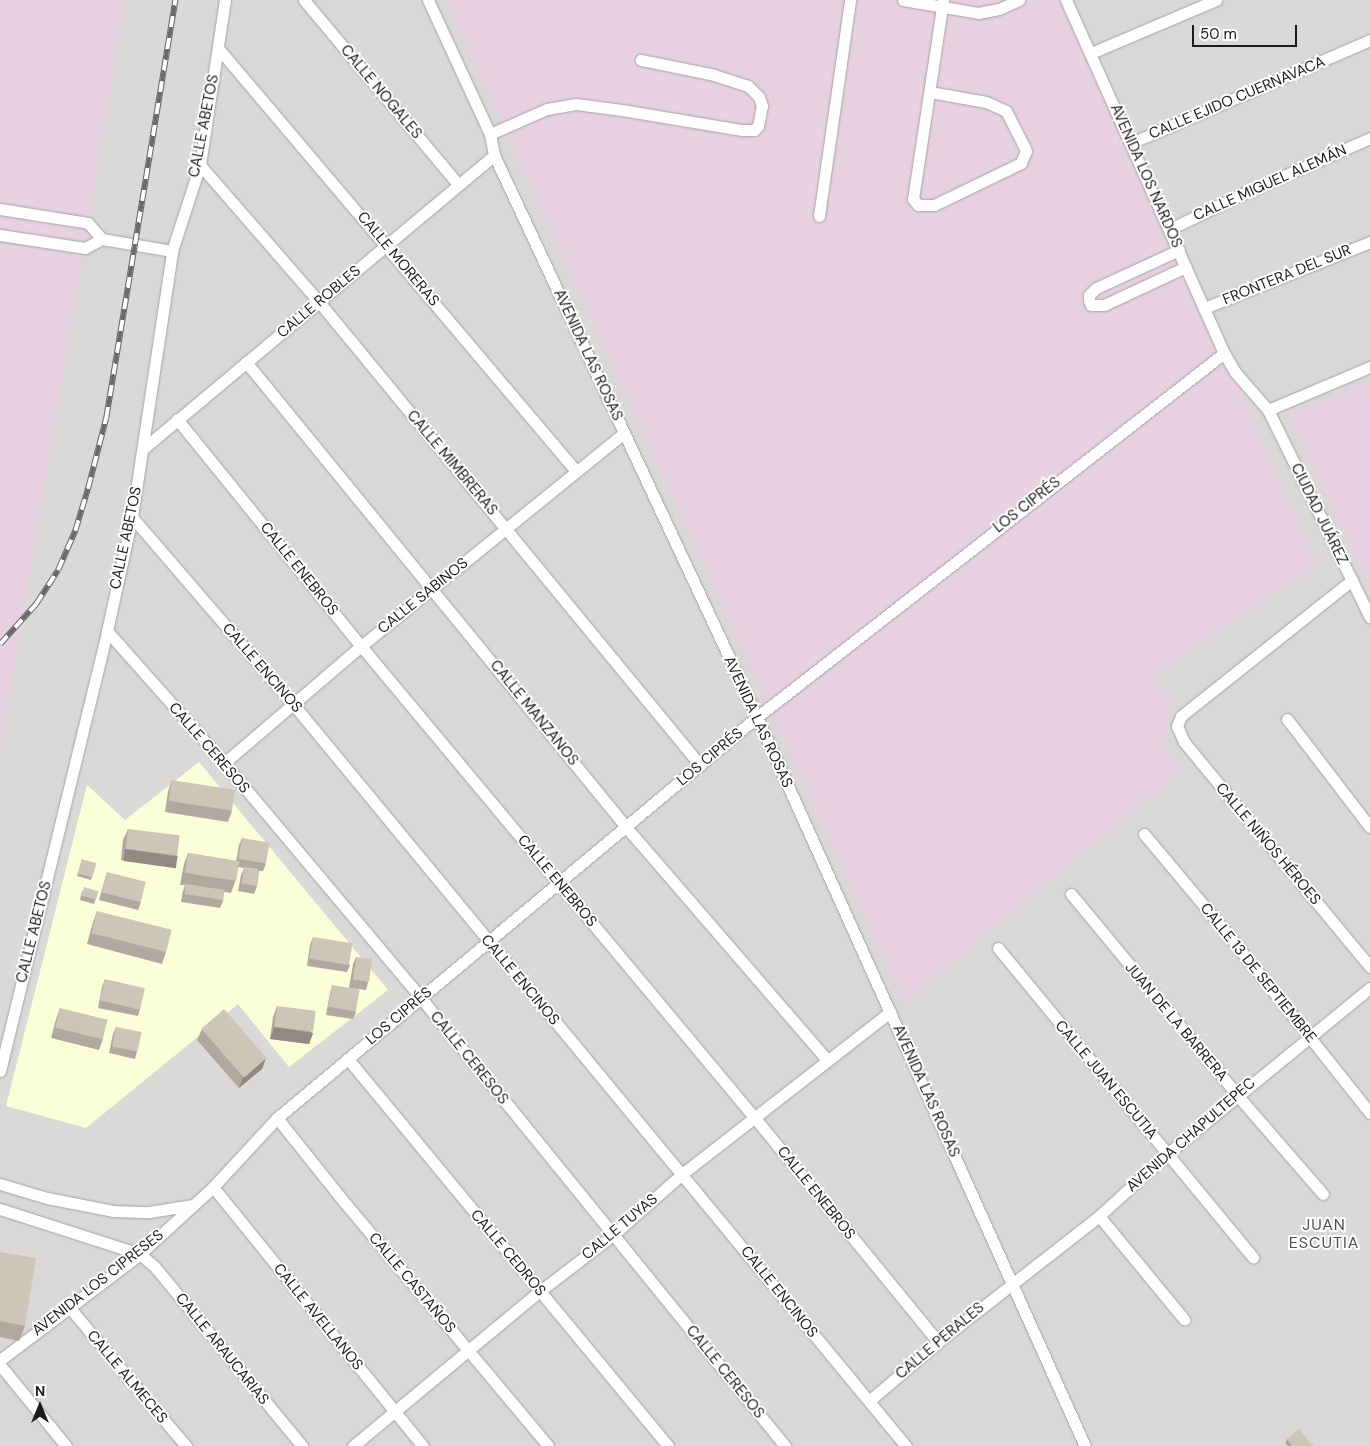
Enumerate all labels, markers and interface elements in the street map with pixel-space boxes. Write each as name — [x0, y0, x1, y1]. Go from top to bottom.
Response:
scale bar — [1195, 15, 1300, 47]
text: 50 m — [1200, 24, 1237, 44]
street label: CALLE NOGALES — [336, 41, 426, 143]
street label: CALLE EJIDO CUERNAVACA — [1146, 53, 1328, 143]
street label: CALLE ABETOS — [185, 73, 223, 179]
street label: AVENIDA LOS NARDOS — [1106, 101, 1186, 251]
street label: CALLE MIGUEL ALEMÁN — [1191, 141, 1349, 225]
street label: CALLE MORERAS — [353, 208, 443, 310]
street label: FRONTERA DEL SUR — [1220, 241, 1354, 309]
street label: CALLE ROBLES — [274, 262, 364, 342]
street label: AVENIDA LAS ROSAS — [550, 286, 626, 424]
street label: CALLE MIMBRERAS — [403, 407, 501, 519]
street label: CIUDAD JUÁREZ — [1287, 460, 1351, 568]
street label: LOS CIPRÉS — [990, 473, 1064, 537]
street label: CALLE ABETOS — [106, 485, 146, 591]
street label: CALLE ENEBROS — [256, 519, 342, 619]
street label: CALLE SABINOS — [374, 554, 472, 638]
street label: CALLE ENCINOS — [218, 620, 306, 716]
street label: AVENIDA LAS ROSAS — [720, 653, 796, 791]
street label: CALLE MANZANOS — [486, 657, 582, 769]
street label: CALLE CERESOS — [165, 699, 253, 797]
street label: LOS CIPRÉS — [673, 724, 747, 790]
street label: CALLE NIÑOS HÉROES — [1212, 779, 1324, 909]
street label: CALLE ENEBROS — [513, 831, 601, 931]
street label: CALLE ABETOS — [13, 879, 55, 985]
street label: CALLE 13 DE SEPTIEMBRE — [1196, 900, 1320, 1046]
street label: CALLE ENCINOS — [477, 931, 563, 1029]
street label: JUAN DE LA BARRERA — [1121, 959, 1231, 1085]
street label: LOS CIPRÉS — [362, 983, 436, 1049]
street label: CALLE CERESOS — [426, 1008, 512, 1108]
street label: CALLE JUAN ESCUTIA — [1051, 1017, 1161, 1143]
street label: AVENIDA LAS ROSAS — [889, 1022, 963, 1160]
street label: AVENIDA CHAPULTEPEC — [1123, 1074, 1259, 1196]
street label: CALLE ENEBROS — [773, 1143, 859, 1243]
street label: CALLE TUYAS — [579, 1190, 661, 1264]
street label: CALLE CEDROS — [467, 1206, 549, 1300]
district label: JUAN ESCUTIA — [1288, 1215, 1360, 1253]
street label: AVENIDA LOS CIPRESES — [29, 1226, 167, 1340]
street label: CALLE CASTAÑOS — [365, 1229, 459, 1337]
street label: CALLE ENCINOS — [737, 1243, 821, 1341]
street label: CALLE AVELLANOS — [269, 1260, 367, 1374]
street label: CALLE ARAUCARIAS — [171, 1290, 273, 1408]
street label: CALLE PERALES — [892, 1299, 988, 1383]
street label: CALLE CERESOS — [682, 1322, 768, 1422]
street label: CALLE ALMECES — [83, 1327, 171, 1427]
north arrow — [15, 1381, 65, 1431]
text: N — [35, 1382, 45, 1400]

